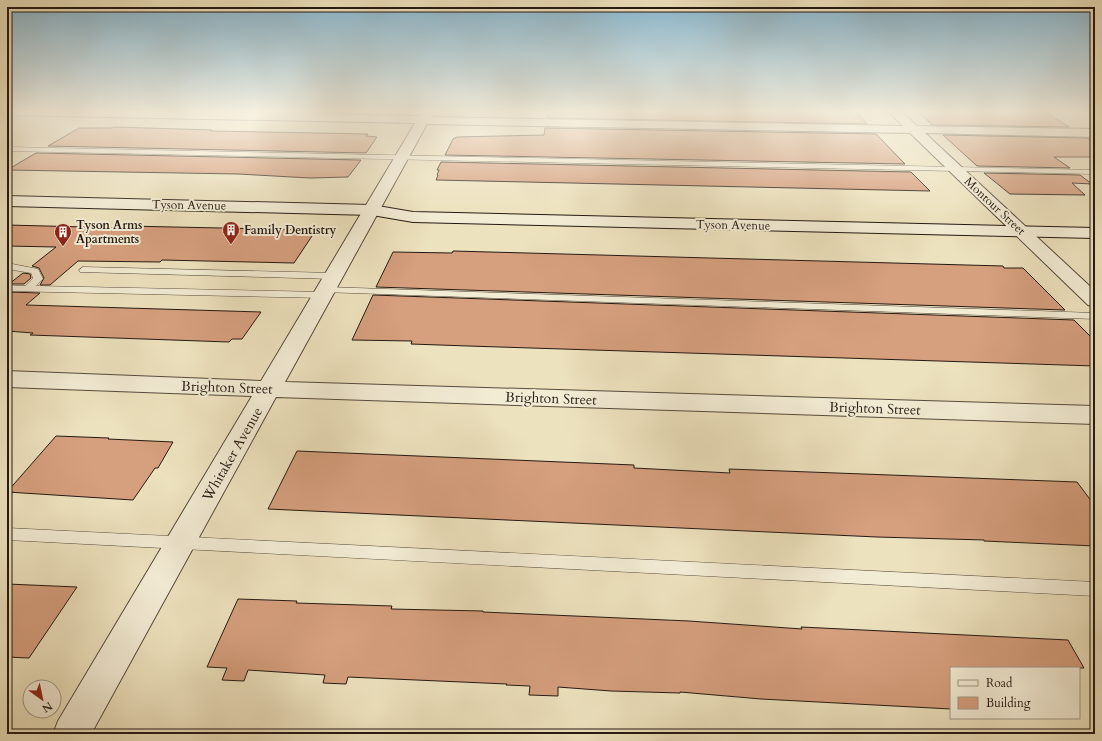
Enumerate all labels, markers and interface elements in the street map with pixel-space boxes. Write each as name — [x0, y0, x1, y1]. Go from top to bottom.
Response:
street label: Montour Street — [961, 174, 1029, 239]
street label: Tyson Avenue — [152, 196, 226, 214]
street label: Tyson Avenue — [696, 216, 770, 234]
place label: Tyson Arms Apartments — [76, 217, 142, 247]
building icon: Family Dentistry — [221, 220, 241, 245]
building icon: Tyson Arms Apartments — [53, 222, 73, 247]
place label: Family Dentistry — [244, 222, 336, 238]
street label: Brighton Street — [181, 376, 274, 399]
street label: Brighton Street — [505, 387, 598, 410]
street label: Brighton Street — [829, 397, 922, 420]
street label: Whitaker Avenue — [197, 404, 267, 506]
legend — [950, 667, 1080, 719]
text: Road — [986, 675, 1013, 691]
north arrow — [22, 679, 62, 719]
text: Building — [986, 695, 1031, 711]
text: N — [39, 698, 55, 716]

